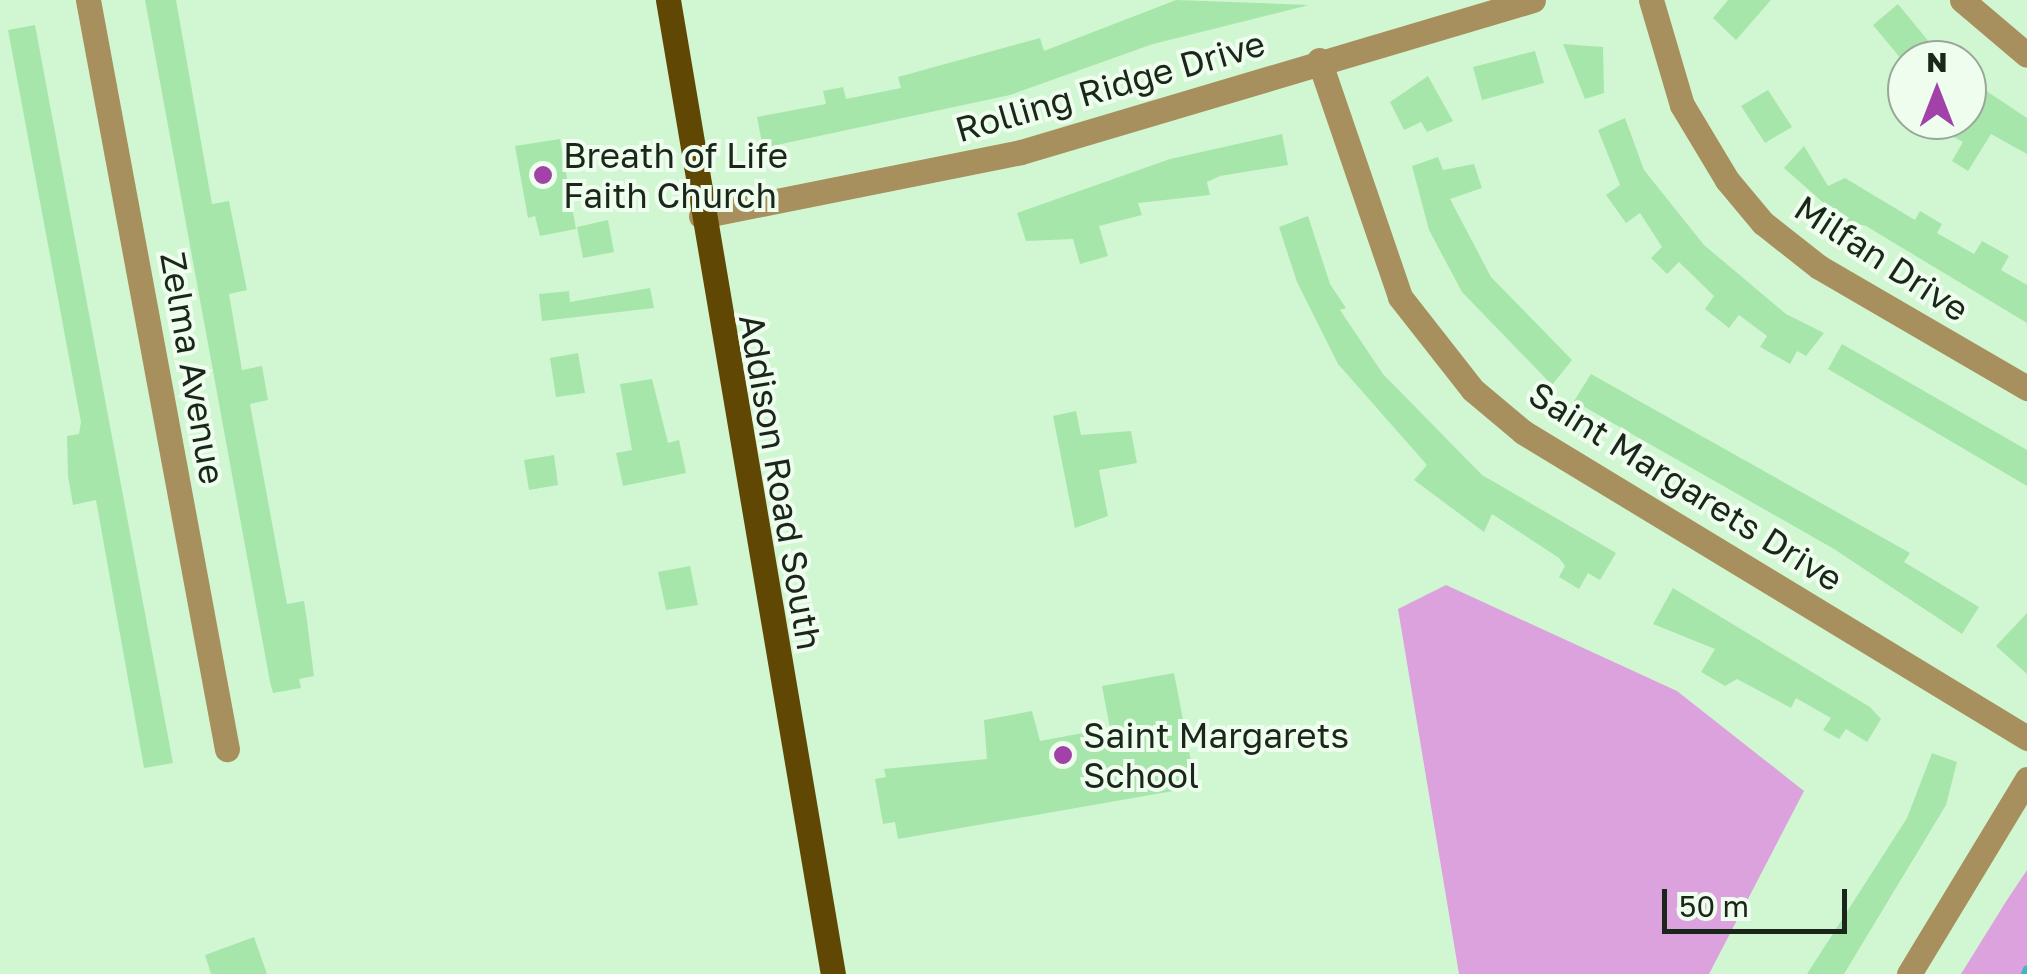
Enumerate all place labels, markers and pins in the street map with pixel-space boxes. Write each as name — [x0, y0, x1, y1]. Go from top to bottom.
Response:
place label: Breath of Life Faith Church — [563, 134, 788, 216]
marker: Breath of Life Faith Church — [532, 164, 554, 186]
place label: Saint Margarets School — [1083, 714, 1349, 796]
marker: Saint Margarets School — [1052, 744, 1074, 766]

